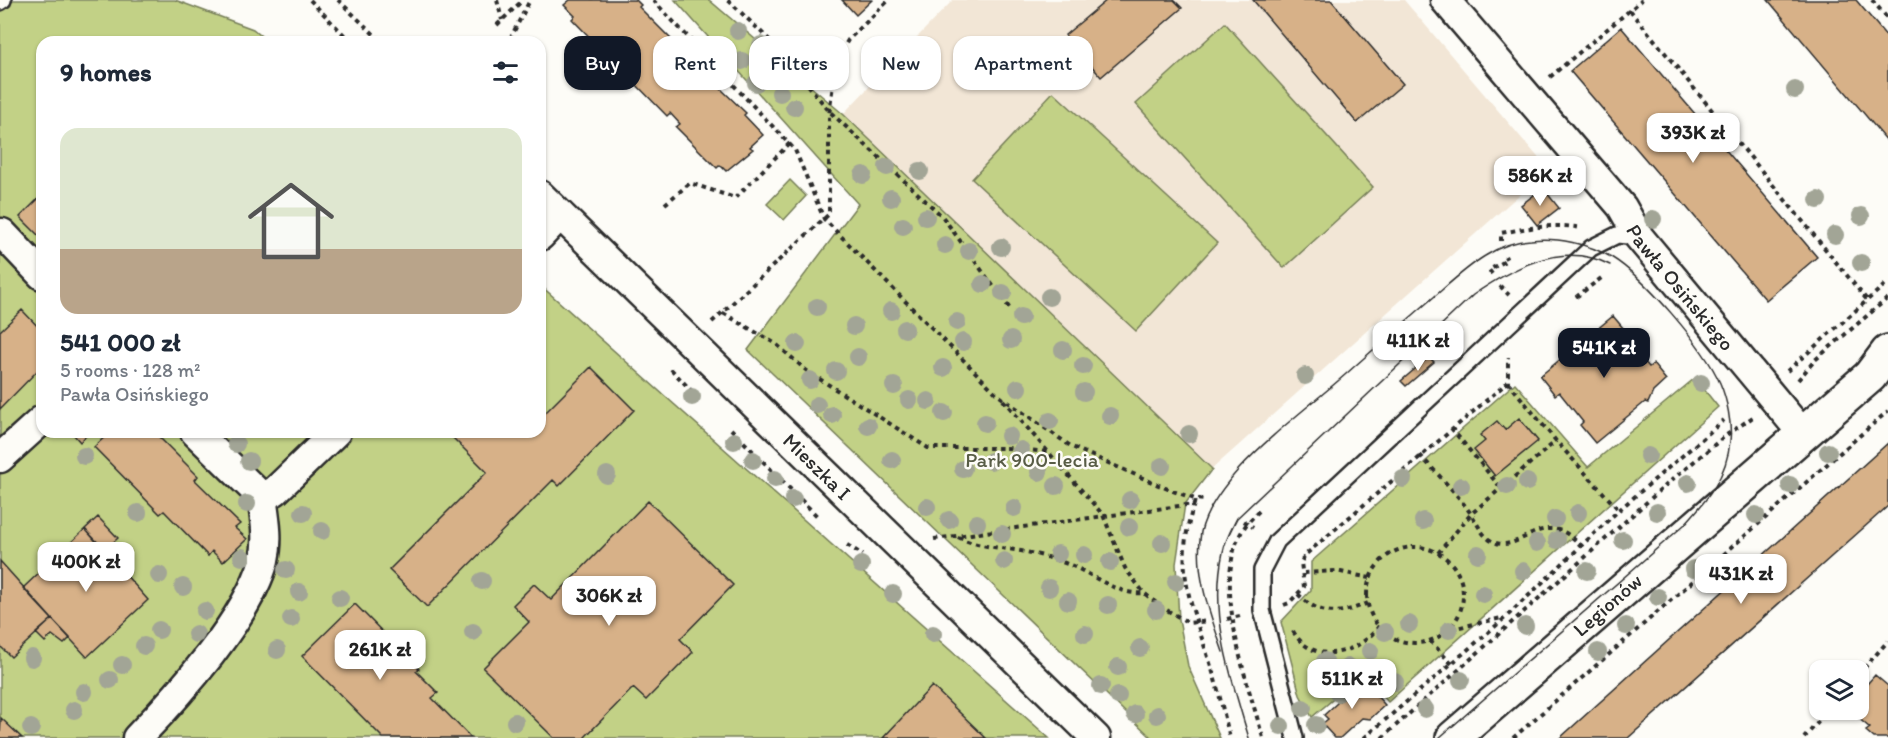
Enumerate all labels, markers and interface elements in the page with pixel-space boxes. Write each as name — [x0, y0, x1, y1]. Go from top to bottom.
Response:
chip: Buy — [564, 36, 641, 90]
chip: Rent — [653, 36, 737, 90]
chip: Filters — [749, 36, 849, 90]
chip: New — [861, 36, 941, 90]
chip: Apartment — [953, 36, 1093, 90]
text: 9 homes — [60, 56, 152, 88]
icon: filters — [489, 56, 522, 89]
pin: 393K zł — [1638, 113, 1748, 164]
text: 393K zł — [1661, 120, 1725, 144]
pin: 586K zł — [1485, 156, 1595, 207]
text: 586K zł — [1508, 163, 1572, 187]
icon: home — [237, 167, 345, 275]
street label: Pawła Osińskiego — [1622, 219, 1740, 355]
pin: 411K zł — [1363, 321, 1473, 372]
text: 541 000 zł — [60, 326, 181, 358]
text: 411K zł — [1387, 328, 1449, 352]
pin: 541K zł — [1549, 328, 1659, 379]
text: 541K zł — [1572, 335, 1636, 359]
text: 5 rooms · 128 m² — [60, 358, 201, 382]
text: Pawła Osińskiego — [60, 382, 209, 406]
street label: Mieszka I — [778, 427, 857, 505]
park label: Park 900-lecia — [965, 447, 1099, 472]
pin: 400K zł — [31, 542, 141, 593]
text: 400K zł — [52, 549, 120, 573]
pin: 431K zł — [1686, 554, 1796, 605]
text: 431K zł — [1709, 561, 1773, 585]
street label: Legionów — [1567, 567, 1647, 641]
pin: 306K zł — [554, 576, 664, 627]
text: 306K zł — [576, 583, 642, 607]
pin: 261K zł — [325, 630, 435, 681]
text: 261K zł — [349, 637, 411, 661]
pin: 511K zł — [1297, 659, 1407, 710]
map controls — [1809, 660, 1869, 720]
button: layers — [1809, 660, 1869, 720]
text: 511K zł — [1321, 666, 1383, 690]

